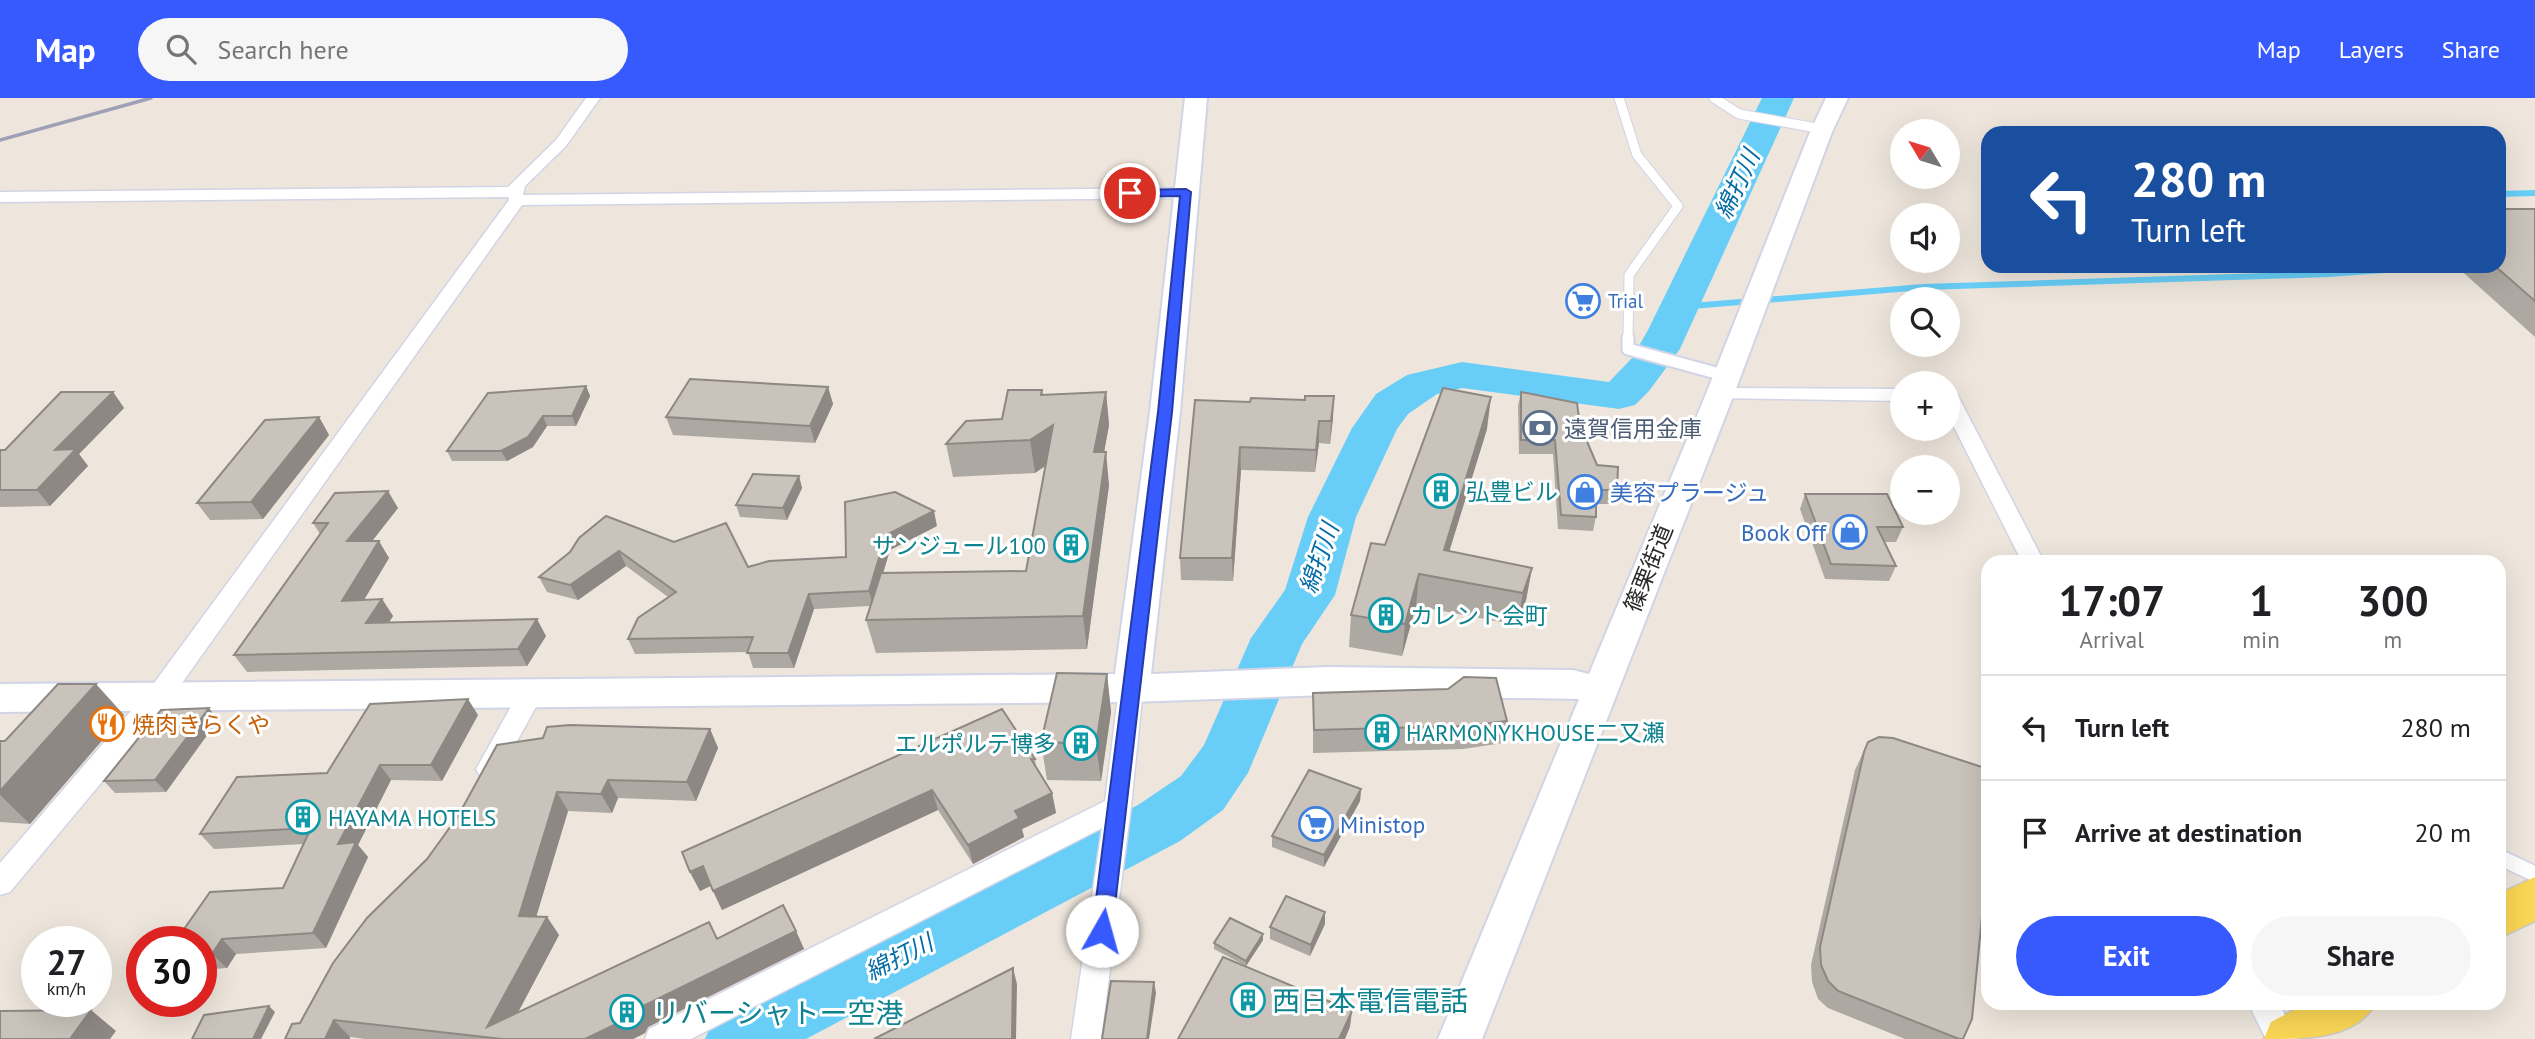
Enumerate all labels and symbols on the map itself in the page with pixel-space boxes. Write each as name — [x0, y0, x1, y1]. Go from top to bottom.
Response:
north arrow — [1890, 119, 1960, 189]
water label: 綿打川 — [1708, 142, 1768, 223]
pin — [1100, 163, 1160, 223]
supermarket icon: Trial — [1564, 282, 1602, 320]
place label: Trial — [1608, 289, 1644, 313]
bank icon: 遠賀信用金庫 — [1521, 409, 1559, 447]
place label: 遠賀信用金庫 — [1564, 414, 1702, 443]
building icon: 弘豊ビル — [1422, 472, 1460, 510]
shop icon: 美容プラージュ — [1566, 473, 1604, 511]
place label: 弘豊ビル — [1466, 477, 1558, 506]
place label: 美容プラージュ — [1610, 478, 1769, 507]
shop icon: Book Off — [1831, 513, 1869, 551]
water label: 綿打川 — [1293, 516, 1346, 597]
place label: Book Off — [1741, 518, 1828, 547]
street label: 篠栗街道 — [1617, 520, 1679, 616]
building icon: サンジュール100 — [1052, 526, 1090, 564]
place label: サンジュール100 — [872, 531, 1046, 560]
building icon: カレント会町 — [1367, 596, 1405, 634]
place label: カレント会町 — [1410, 601, 1548, 630]
restaurant icon: 焼肉きらくや — [88, 705, 126, 743]
place label: 焼肉きらくや — [132, 710, 270, 739]
building icon: HARMONYKHOUSE二又瀬 — [1363, 713, 1401, 751]
place label: HARMONYKHOUSE二又瀬 — [1406, 718, 1665, 747]
building icon: エルポルテ博多 — [1062, 724, 1100, 762]
place label: エルポルテ博多 — [895, 729, 1056, 758]
building icon: HAYAMA HOTELS — [284, 798, 322, 836]
place label: HAYAMA HOTELS — [328, 803, 496, 832]
supermarket icon: Ministop — [1297, 805, 1335, 843]
place label: Ministop — [1340, 810, 1425, 839]
position arrow — [1065, 894, 1139, 968]
water label: 綿打川 — [860, 925, 941, 987]
speed limit sign: 30 — [126, 926, 217, 1017]
building icon: 西日本電信電話 — [1229, 981, 1267, 1019]
place label: 西日本電信電話 — [1272, 982, 1468, 1019]
building icon: リバーシャトー空港 — [608, 993, 646, 1031]
place label: リバーシャトー空港 — [652, 994, 903, 1031]

